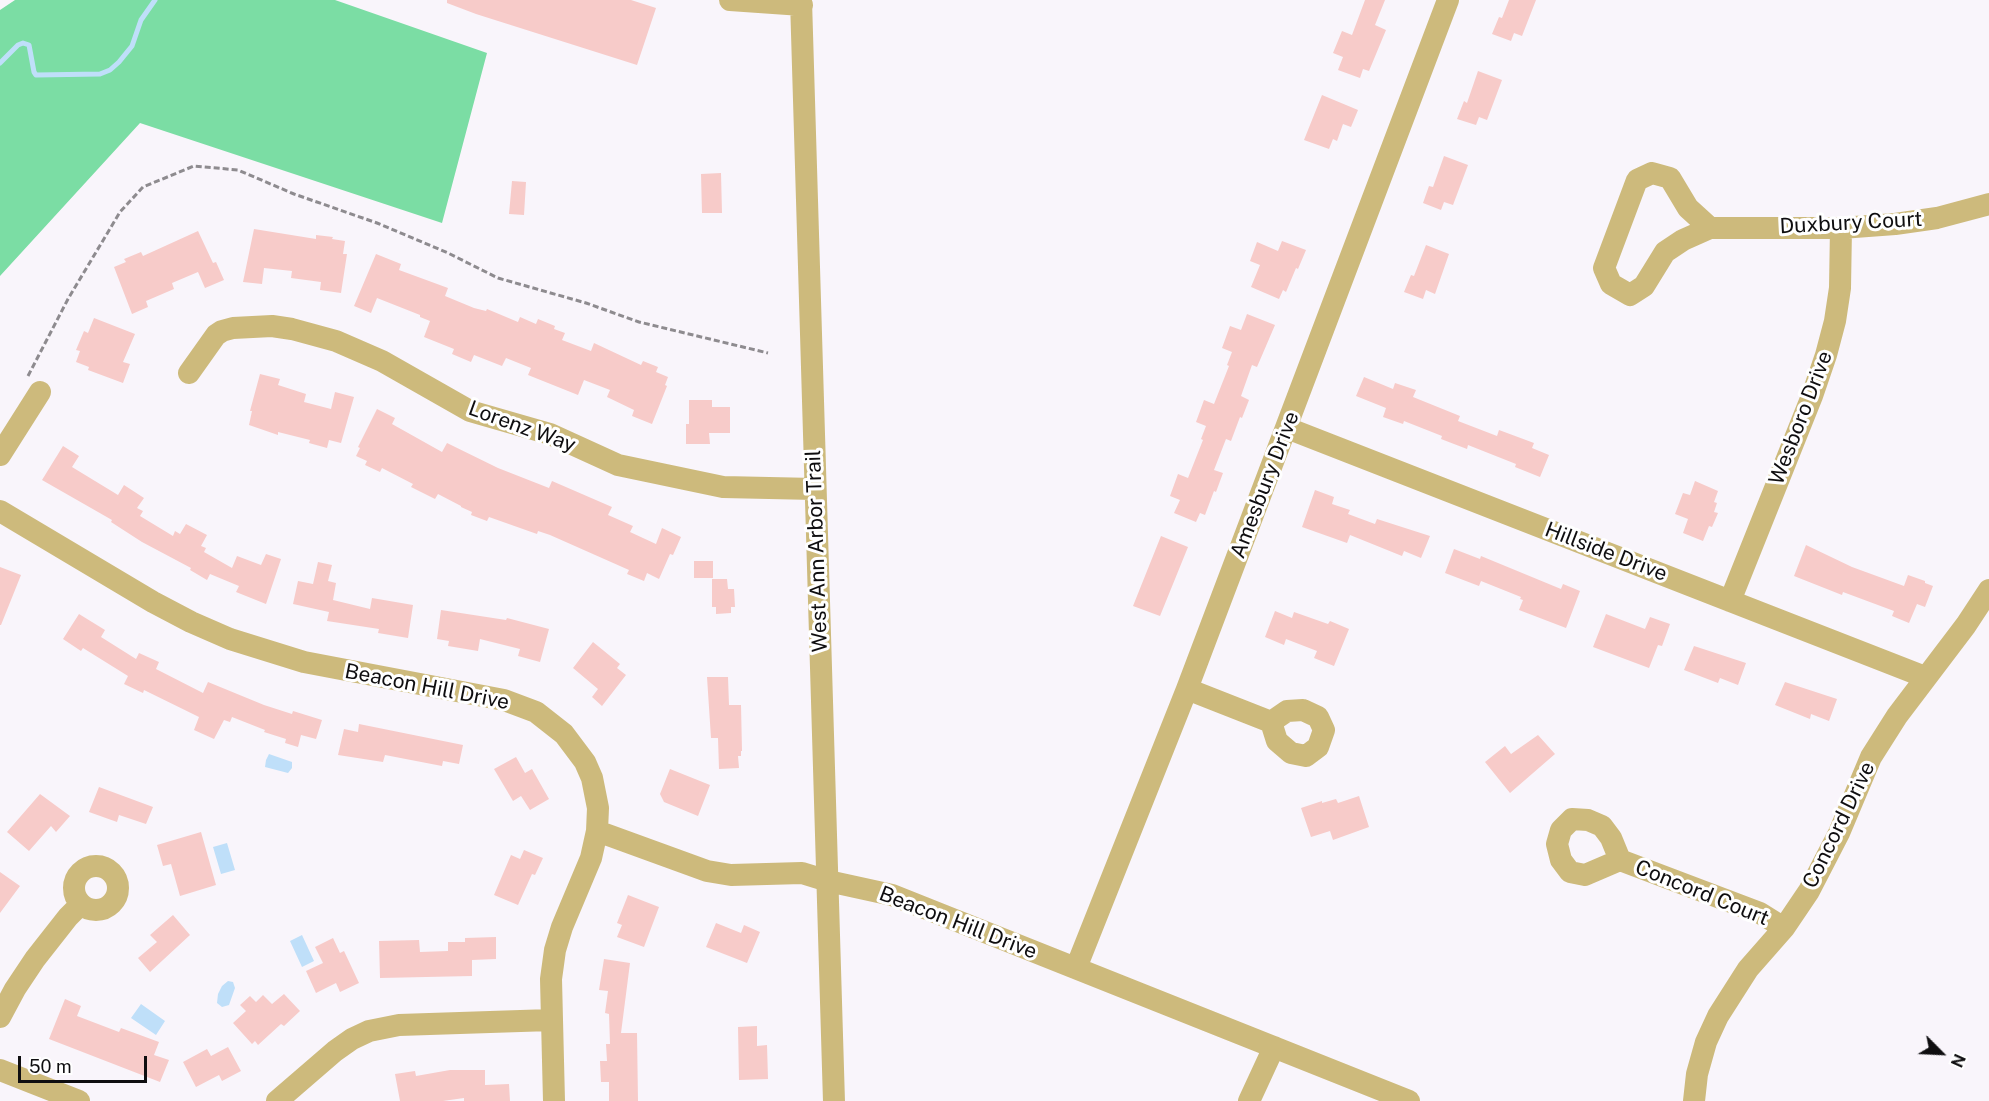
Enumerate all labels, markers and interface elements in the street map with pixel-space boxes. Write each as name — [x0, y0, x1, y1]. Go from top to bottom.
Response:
street label: Duxbury Court — [1779, 207, 1923, 239]
street label: Wesboro Drive — [1764, 348, 1838, 488]
street label: Lorenz Way — [465, 396, 579, 458]
street label: Amesbury Drive — [1225, 408, 1305, 562]
street label: West Ann Arbor Trail — [801, 449, 833, 653]
street label: Hillside Drive — [1541, 517, 1671, 587]
street label: Beacon Hill Drive — [343, 659, 511, 715]
street label: Concord Drive — [1798, 758, 1880, 892]
street label: Concord Court — [1631, 855, 1773, 931]
street label: Beacon Hill Drive — [875, 881, 1041, 965]
north arrow — [1911, 1023, 1971, 1083]
scale bar — [21, 1044, 150, 1082]
text: N — [1947, 1051, 1969, 1070]
text: 50 m — [29, 1056, 72, 1077]

